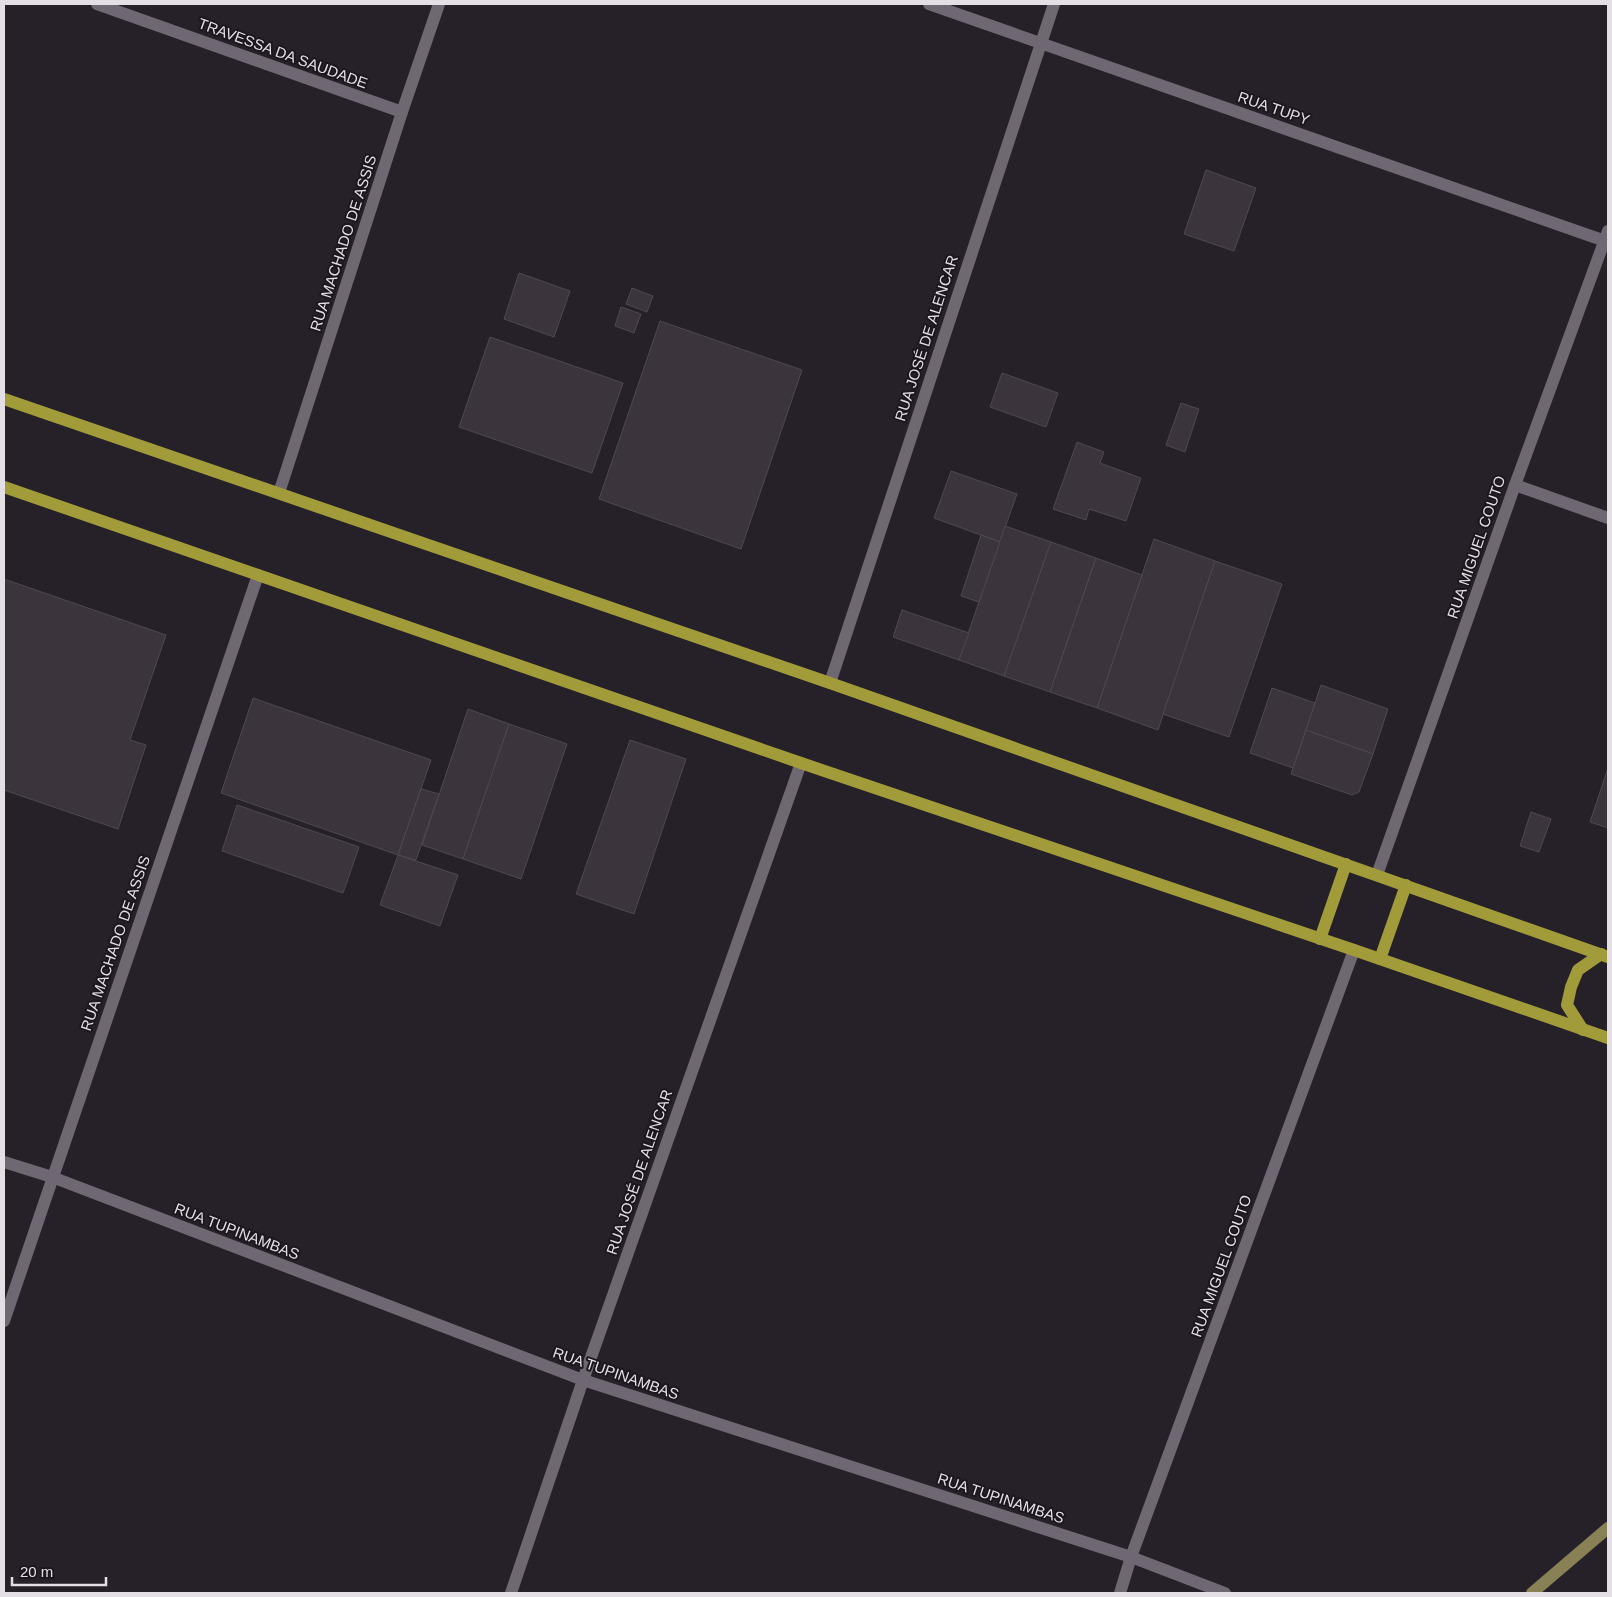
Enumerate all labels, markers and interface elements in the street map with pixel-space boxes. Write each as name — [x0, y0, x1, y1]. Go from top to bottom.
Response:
street label: TRAVESSA DA SAUDADE — [196, 14, 370, 92]
street label: RUA TUPY — [1236, 88, 1312, 128]
street label: RUA MACHADO DE ASSIS — [306, 153, 380, 333]
street label: RUA JOSÉ DE ALENCAR — [891, 253, 961, 423]
street label: RUA MIGUEL COUTO — [1444, 473, 1508, 621]
street label: RUA MACHADO DE ASSIS — [77, 853, 153, 1033]
street label: RUA JOSÉ DE ALENCAR — [603, 1087, 675, 1257]
street label: RUA MIGUEL COUTO — [1187, 1193, 1255, 1339]
street label: RUA TUPINAMBAS — [172, 1199, 302, 1263]
street label: RUA TUPINAMBAS — [551, 1343, 681, 1403]
street label: RUA TUPINAMBAS — [935, 1469, 1067, 1527]
scale bar — [12, 1554, 106, 1586]
text: 20 m — [20, 1563, 53, 1580]

